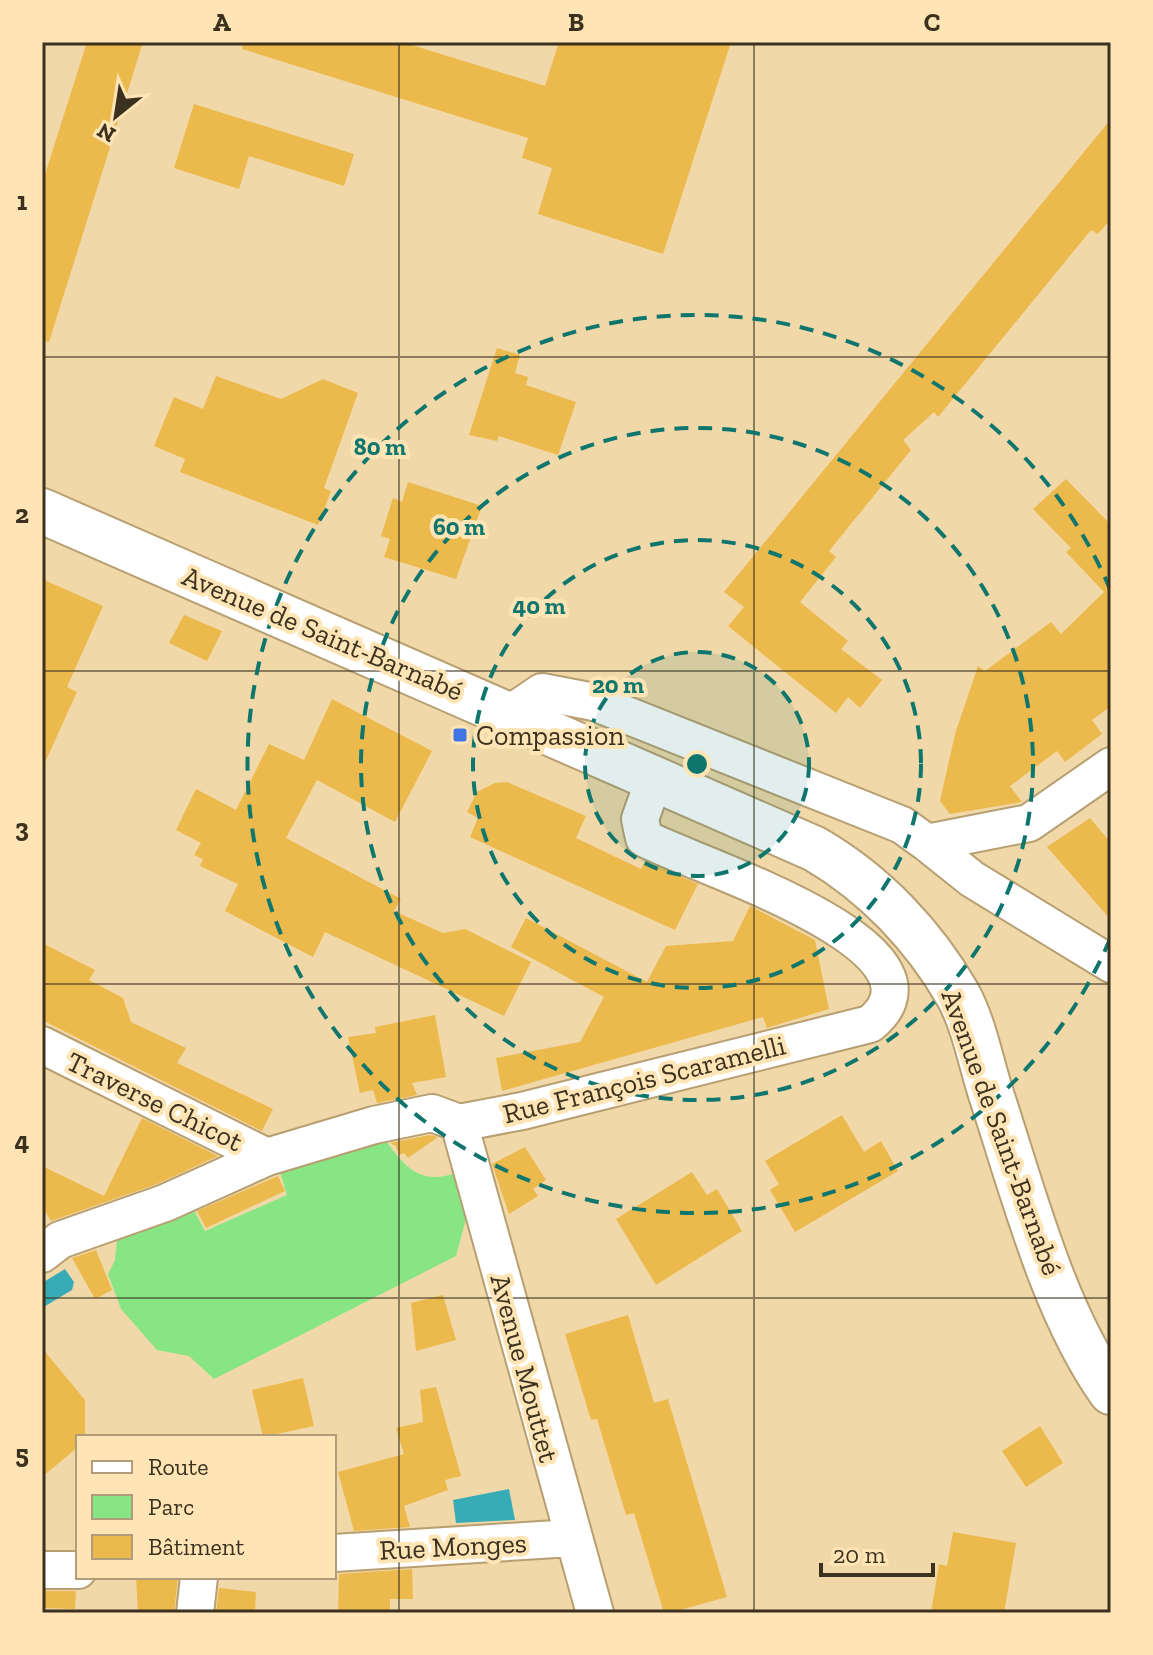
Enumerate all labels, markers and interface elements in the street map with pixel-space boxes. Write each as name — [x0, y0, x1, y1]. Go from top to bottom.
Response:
text: A — [213, 6, 231, 38]
text: B — [568, 6, 584, 38]
text: C — [924, 6, 940, 38]
north arrow — [76, 76, 156, 156]
text: N — [92, 117, 120, 149]
text: 1 — [17, 185, 28, 217]
text: 80 m — [354, 432, 406, 461]
text: 2 — [15, 498, 29, 530]
text: 60 m — [433, 512, 485, 541]
street label: Avenue de Saint-Barnabé — [178, 559, 468, 708]
text: 40 m — [512, 591, 566, 620]
text: 20 m — [592, 670, 644, 699]
place label: Compassion — [476, 719, 624, 752]
marker: Compassion — [451, 726, 469, 744]
centre of rings — [683, 750, 711, 778]
text: 3 — [15, 812, 29, 844]
street label: Avenue de Saint-Barnabé — [934, 985, 1069, 1280]
street label: Rue François Scaramelli — [499, 1028, 789, 1131]
street label: Traverse Chicot — [62, 1045, 249, 1158]
text: 4 — [15, 1125, 30, 1157]
street label: Avenue Mouttet — [484, 1270, 566, 1466]
legend — [76, 1435, 336, 1579]
text: 5 — [15, 1438, 29, 1470]
text: Route — [148, 1452, 208, 1481]
text: Parc — [148, 1492, 194, 1521]
street label: Rue Monges — [378, 1526, 528, 1567]
scale bar — [821, 1527, 933, 1577]
text: Bâtiment — [148, 1532, 244, 1561]
text: 20 m — [833, 1540, 886, 1569]

